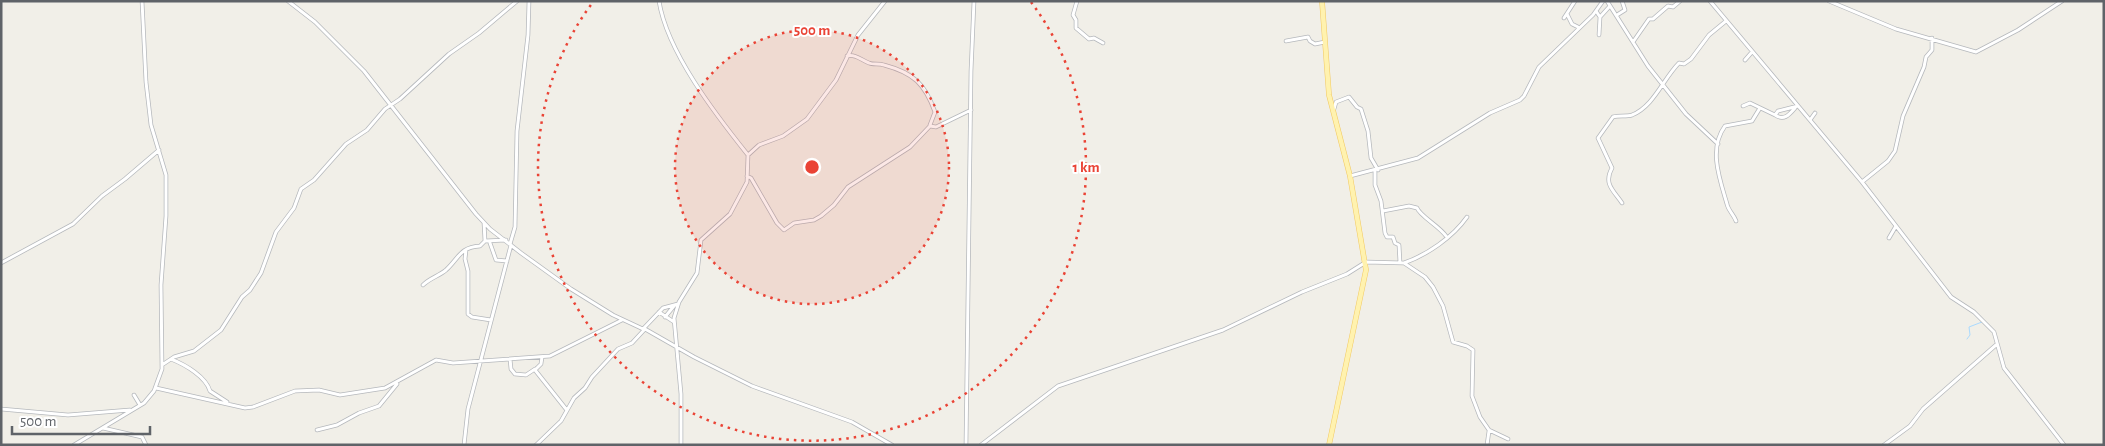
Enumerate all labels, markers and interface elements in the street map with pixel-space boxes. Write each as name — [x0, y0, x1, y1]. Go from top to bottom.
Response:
text: 500 m — [794, 23, 830, 38]
centre of rings — [803, 158, 821, 176]
text: 1 km — [1072, 160, 1100, 175]
scale bar — [12, 404, 150, 436]
text: 500 m — [20, 414, 57, 429]

